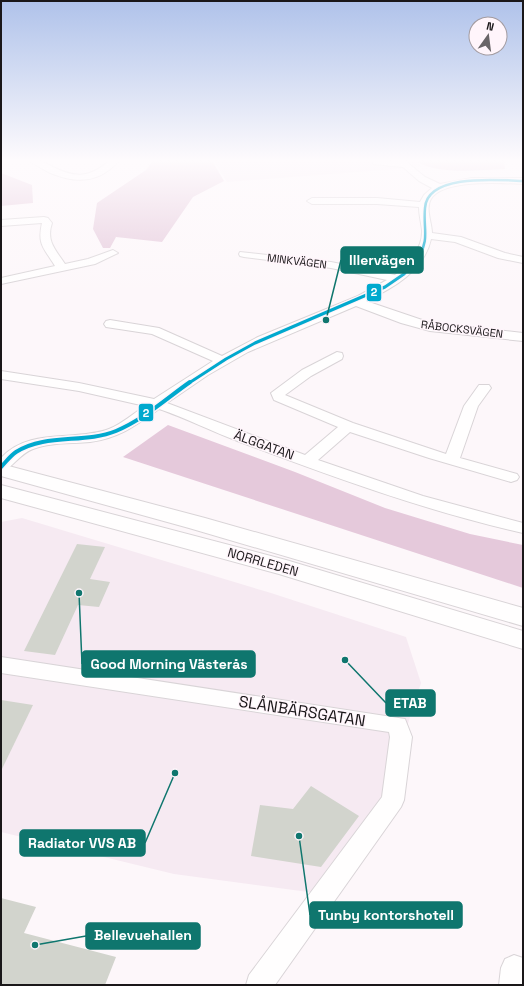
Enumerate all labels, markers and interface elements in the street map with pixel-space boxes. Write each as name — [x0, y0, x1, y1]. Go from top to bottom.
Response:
north arrow — [468, 16, 508, 56]
text: N — [485, 19, 496, 34]
callout: Illervägen — [341, 247, 423, 273]
street label: MINKVÄGEN — [266, 250, 328, 272]
text: Illervägen — [349, 251, 415, 269]
line badge: 2 — [366, 283, 382, 302]
text: 2 — [371, 285, 378, 299]
street label: RÅBOCKSVÄGEN — [420, 317, 504, 341]
line badge: 2 — [138, 403, 154, 422]
text: 2 — [143, 406, 150, 420]
street label: ÄLGGATAN — [232, 426, 296, 464]
street label: NORRLEDEN — [226, 544, 300, 580]
callout: Good Morning Västerås — [82, 651, 255, 677]
text: Good Morning Västerås — [90, 655, 248, 673]
callout: ETAB — [386, 690, 435, 716]
street label: SLÅNBÄRSGATAN — [237, 691, 367, 731]
text: ETAB — [393, 694, 427, 712]
callout: Radiator VVS AB — [20, 830, 145, 856]
text: Radiator VVS AB — [28, 834, 136, 852]
callout: Tunby kontorshotell — [310, 902, 462, 928]
text: Tunby kontorshotell — [318, 906, 454, 924]
callout: Bellevuehallen — [86, 923, 200, 949]
text: Bellevuehallen — [94, 926, 192, 944]

